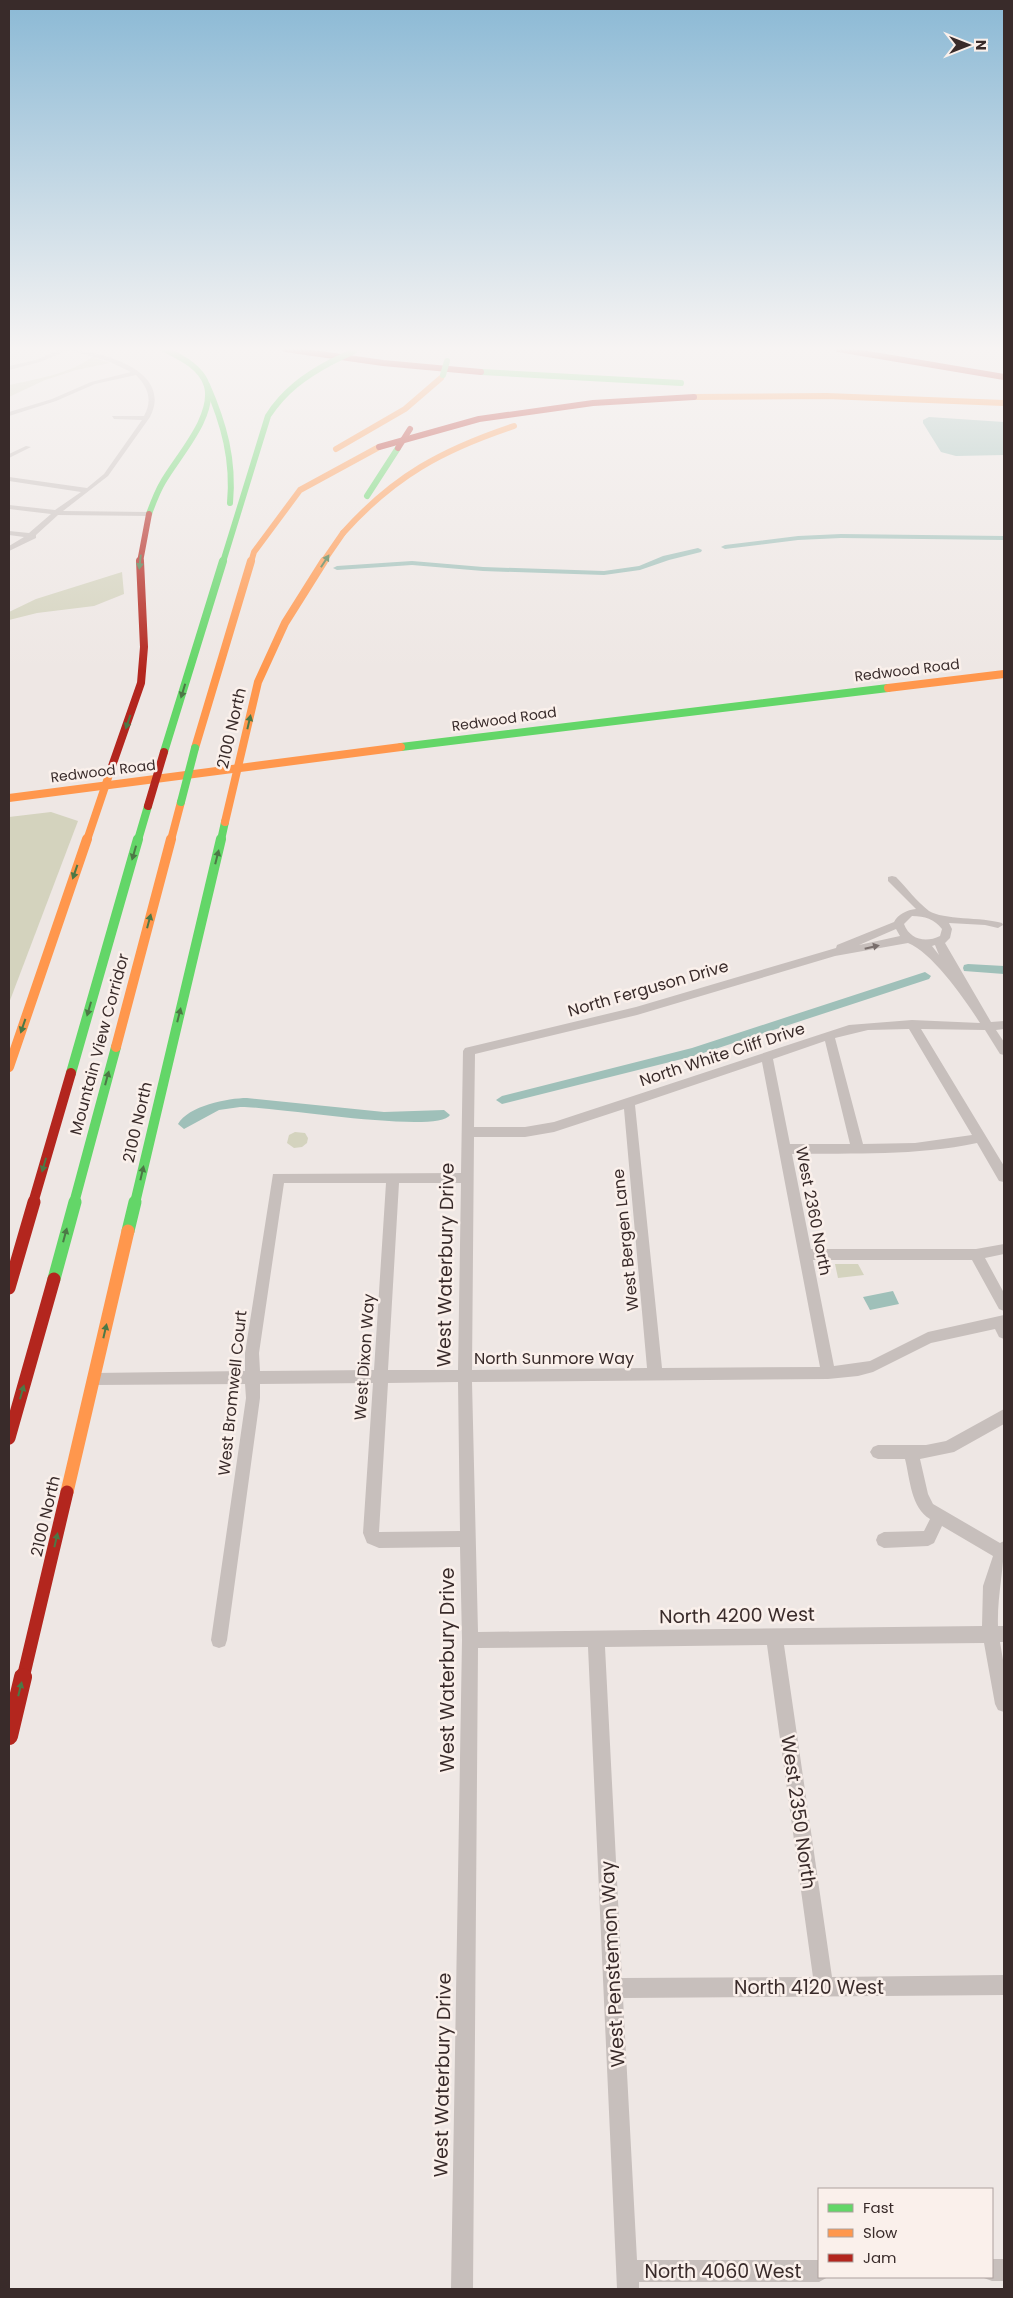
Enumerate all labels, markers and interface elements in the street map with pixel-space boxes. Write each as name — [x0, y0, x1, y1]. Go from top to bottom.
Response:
north arrow — [943, 20, 993, 70]
text: N — [971, 40, 991, 50]
one-way arrow — [136, 554, 144, 570]
one-way arrow — [320, 554, 330, 567]
street label: Redwood Road — [853, 654, 961, 686]
one-way arrow — [178, 684, 186, 699]
street label: 2100 North — [211, 685, 252, 771]
street label: Redwood Road — [450, 702, 558, 736]
one-way arrow — [245, 714, 253, 729]
one-way arrow — [124, 715, 132, 730]
street label: Redwood Road — [49, 755, 157, 787]
one-way arrow — [130, 845, 138, 860]
one-way arrow — [213, 849, 221, 864]
one-way arrow — [71, 865, 79, 880]
one-way arrow — [145, 913, 153, 928]
one-way arrow — [865, 943, 880, 951]
street label: Mountain View Corridor — [64, 951, 135, 1137]
street label: North Ferguson Drive — [565, 955, 731, 1022]
one-way arrow — [85, 1001, 93, 1016]
one-way arrow — [175, 1007, 183, 1022]
street label: North White Cliff Drive — [636, 1017, 808, 1092]
one-way arrow — [19, 1018, 26, 1033]
one-way arrow — [103, 1070, 111, 1085]
street label: 2100 North — [117, 1079, 158, 1165]
street label: West 2360 North — [790, 1145, 837, 1277]
one-way arrow — [40, 1158, 48, 1173]
street label: West Waterbury Drive — [430, 1162, 461, 1368]
one-way arrow — [138, 1166, 146, 1181]
street label: West Bergen Lane — [607, 1168, 644, 1312]
one-way arrow — [62, 1227, 70, 1242]
street label: West Dixon Way — [349, 1293, 380, 1421]
street label: West Bromwell Court — [212, 1309, 253, 1477]
one-way arrow — [101, 1324, 109, 1339]
street label: North Sunmore Way — [474, 1347, 634, 1370]
one-way arrow — [19, 1384, 27, 1399]
street label: 2100 North — [25, 1473, 66, 1559]
one-way arrow — [52, 1532, 60, 1547]
street label: West Waterbury Drive — [434, 1568, 461, 1772]
street label: North 4200 West — [659, 1601, 815, 1630]
one-way arrow — [16, 1681, 24, 1696]
street label: West 2350 North — [774, 1733, 823, 1891]
street label: West Penstemon Way — [594, 1860, 631, 2068]
street label: West Waterbury Drive — [427, 1972, 458, 2178]
street label: North 4120 West — [734, 1974, 884, 2001]
legend — [818, 2188, 993, 2278]
text: Fast — [863, 2197, 894, 2218]
text: Slow — [863, 2222, 898, 2243]
text: Jam — [863, 2247, 897, 2268]
street label: North 4060 West — [645, 2258, 802, 2285]

